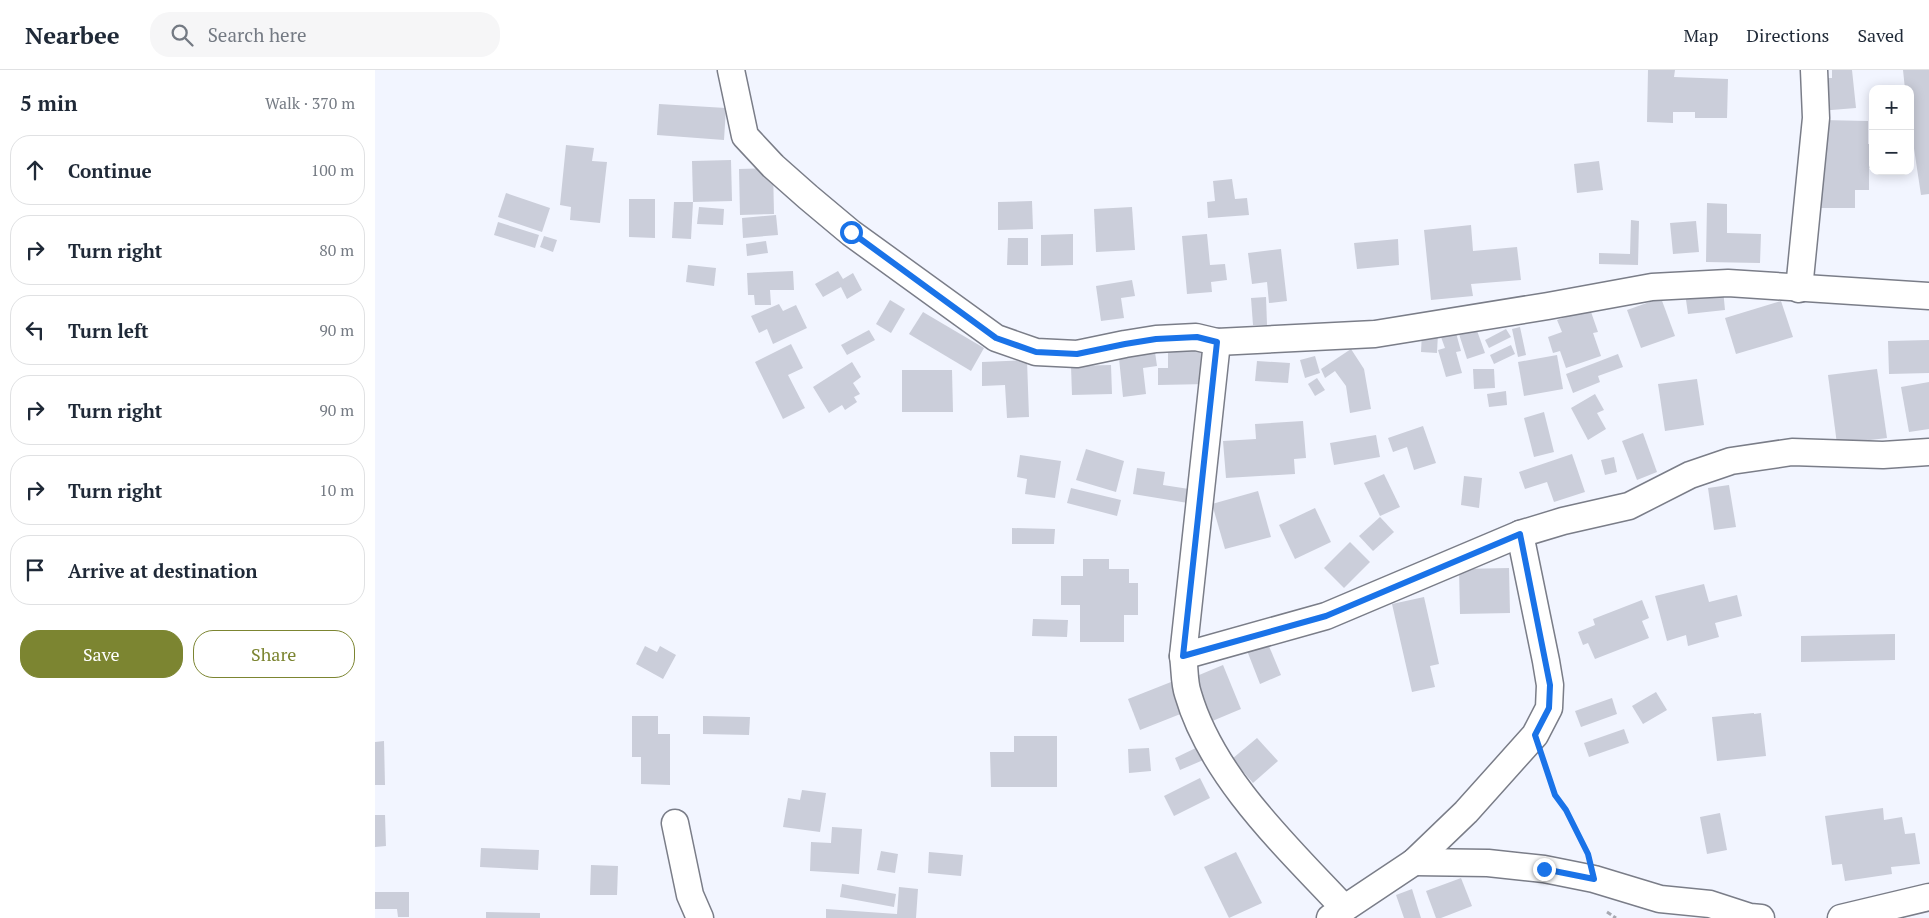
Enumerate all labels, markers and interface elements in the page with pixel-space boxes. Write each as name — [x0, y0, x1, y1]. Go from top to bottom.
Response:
search box — [150, 12, 500, 57]
text: Nearbee — [25, 19, 120, 51]
icon: search — [168, 21, 196, 49]
text: Search here — [208, 22, 307, 47]
text: Map — [1683, 23, 1718, 47]
text: Directions — [1746, 23, 1829, 47]
text: Saved — [1857, 23, 1904, 47]
map controls — [1869, 85, 1914, 175]
button: + — [1869, 85, 1914, 130]
text: 5 min — [20, 89, 77, 117]
text: Walk · 370 m — [265, 92, 355, 114]
button: − — [1869, 130, 1914, 175]
icon: ahead — [21, 156, 49, 184]
text: Continue — [68, 158, 152, 183]
text: 100 m — [311, 159, 354, 181]
route start — [840, 221, 863, 244]
icon: right — [21, 236, 49, 264]
text: Turn right — [68, 238, 162, 263]
text: 80 m — [319, 239, 354, 261]
icon: left — [21, 316, 49, 344]
text: Turn left — [68, 318, 149, 343]
text: 90 m — [319, 319, 354, 341]
icon: right — [21, 396, 49, 424]
text: Turn right — [68, 398, 162, 423]
text: 90 m — [319, 399, 354, 421]
icon: right — [21, 476, 49, 504]
text: Turn right — [68, 478, 162, 503]
text: 10 m — [319, 479, 354, 501]
icon: arrive — [21, 556, 49, 584]
text: Arrive at destination — [68, 558, 257, 583]
button: Save — [20, 630, 183, 678]
button: Share — [193, 630, 355, 678]
route end — [1533, 858, 1556, 881]

